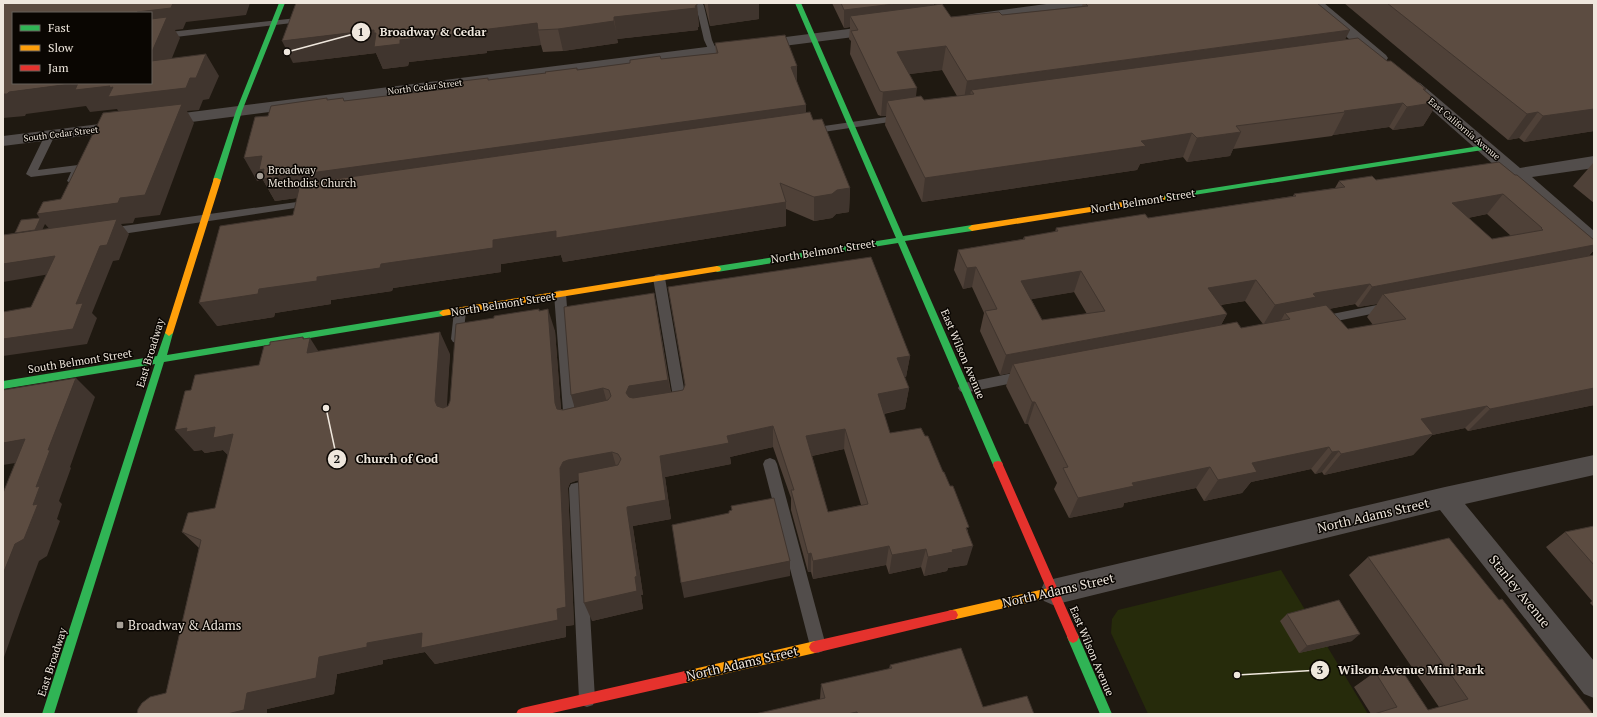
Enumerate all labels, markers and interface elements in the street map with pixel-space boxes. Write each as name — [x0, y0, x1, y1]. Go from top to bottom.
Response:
legend — [12, 12, 152, 84]
text: Fast — [48, 20, 71, 35]
callout: Broadway & Cedar — [351, 20, 494, 44]
text: 1 — [358, 24, 364, 39]
text: Broadway & Cedar — [380, 24, 487, 39]
text: Slow — [48, 40, 74, 55]
text: Jam — [48, 60, 69, 75]
street label: North Cedar Street — [387, 76, 464, 98]
street label: East California Avenue — [1426, 95, 1503, 163]
street label: South Cedar Street — [23, 123, 100, 145]
place label: Broadway Methodist Church — [268, 163, 357, 190]
marker: Broadway Methodist Church — [255, 171, 265, 181]
street label: North Belmont Street — [1090, 186, 1196, 216]
street label: North Belmont Street — [770, 236, 876, 266]
street label: North Belmont Street — [450, 289, 556, 319]
street label: East Wilson Avenue — [938, 307, 988, 401]
street label: East Broadway — [133, 316, 167, 389]
street label: South Belmont Street — [27, 346, 133, 376]
callout: Church of God — [327, 447, 446, 471]
text: 2 — [334, 451, 341, 466]
text: Church of God — [356, 451, 439, 466]
street label: North Adams Street — [1315, 493, 1431, 537]
street label: Stanley Avenue — [1485, 551, 1555, 631]
street label: North Adams Street — [1000, 568, 1116, 612]
street label: East Wilson Avenue — [1067, 604, 1117, 698]
place label: Broadway & Adams — [128, 616, 241, 634]
marker: Broadway & Adams — [115, 620, 125, 630]
street label: East Broadway — [34, 625, 70, 698]
street label: North Adams Street — [684, 641, 800, 685]
callout: Wilson Avenue Mini Park — [1310, 658, 1492, 682]
text: 3 — [1317, 662, 1324, 677]
text: Wilson Avenue Mini Park — [1338, 662, 1484, 677]

